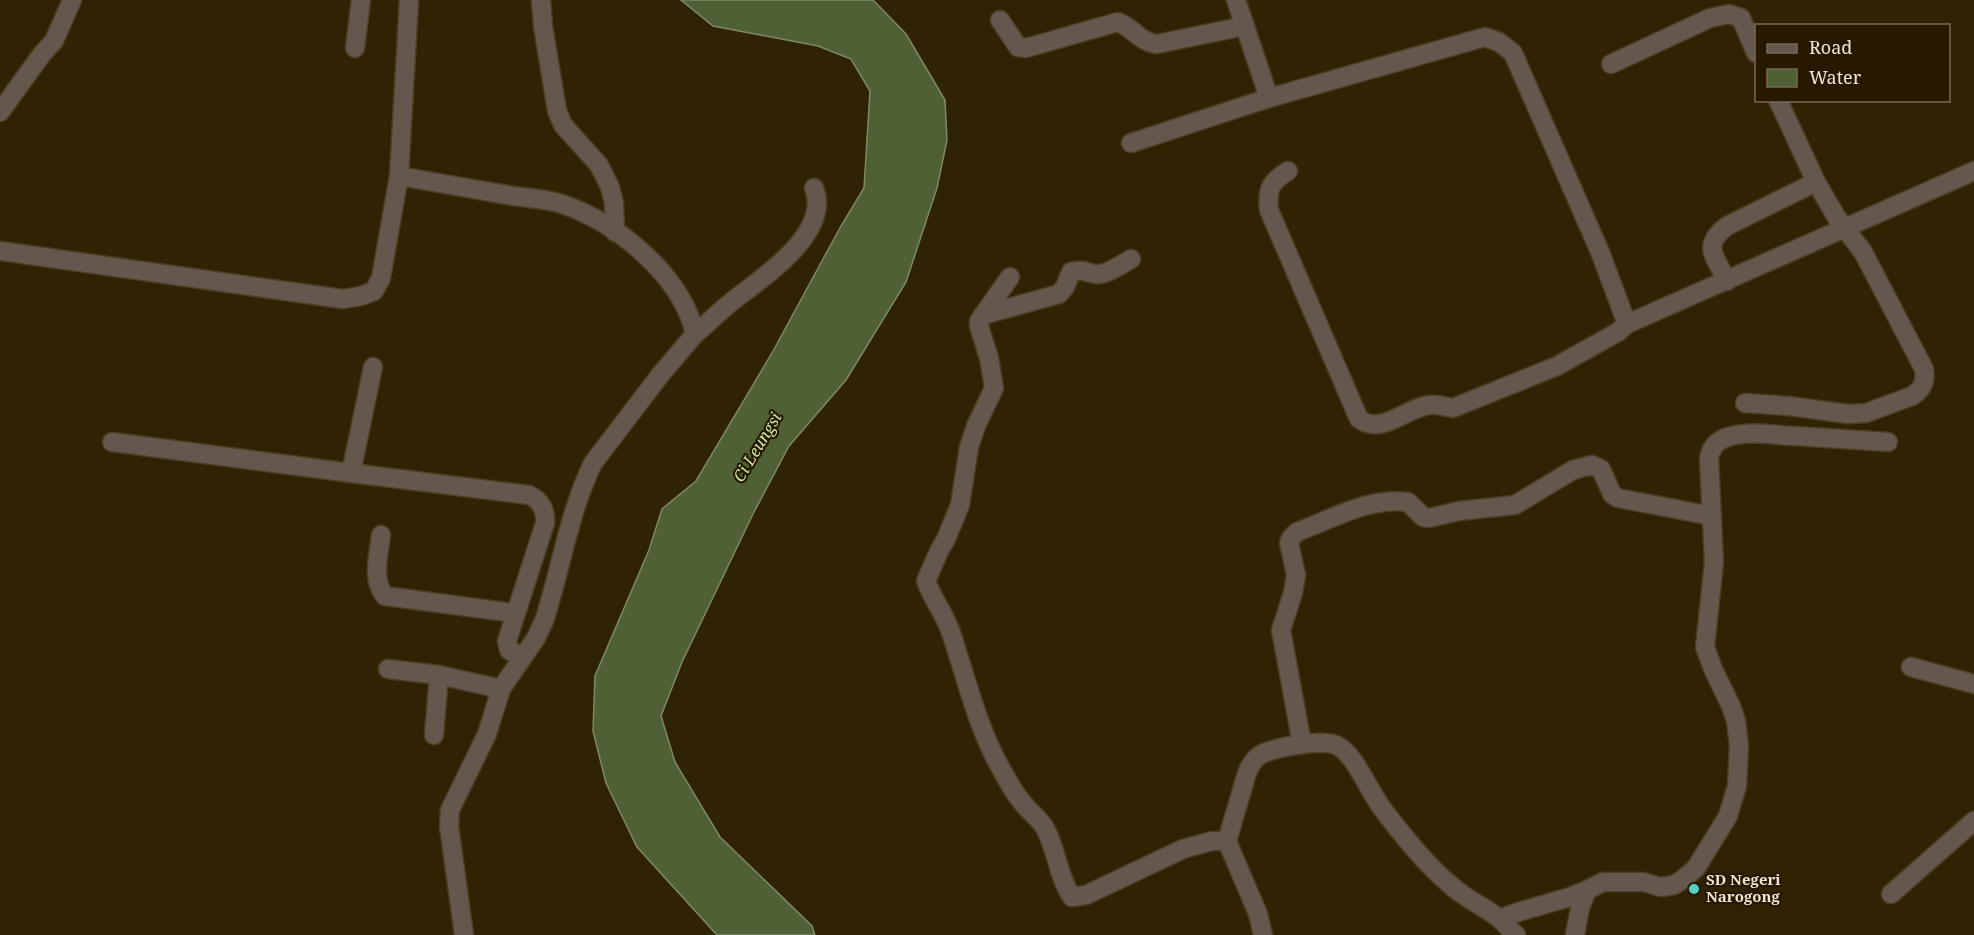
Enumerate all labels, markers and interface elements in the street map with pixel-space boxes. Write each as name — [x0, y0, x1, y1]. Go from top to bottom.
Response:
legend — [1755, 24, 1950, 102]
text: Road — [1809, 35, 1852, 59]
text: Water — [1809, 65, 1862, 89]
water label: Ci Leungsi — [728, 408, 786, 486]
place label: SD Negeri Narogong — [1706, 869, 1781, 906]
marker: SD Negeri Narogong — [1687, 882, 1701, 896]

